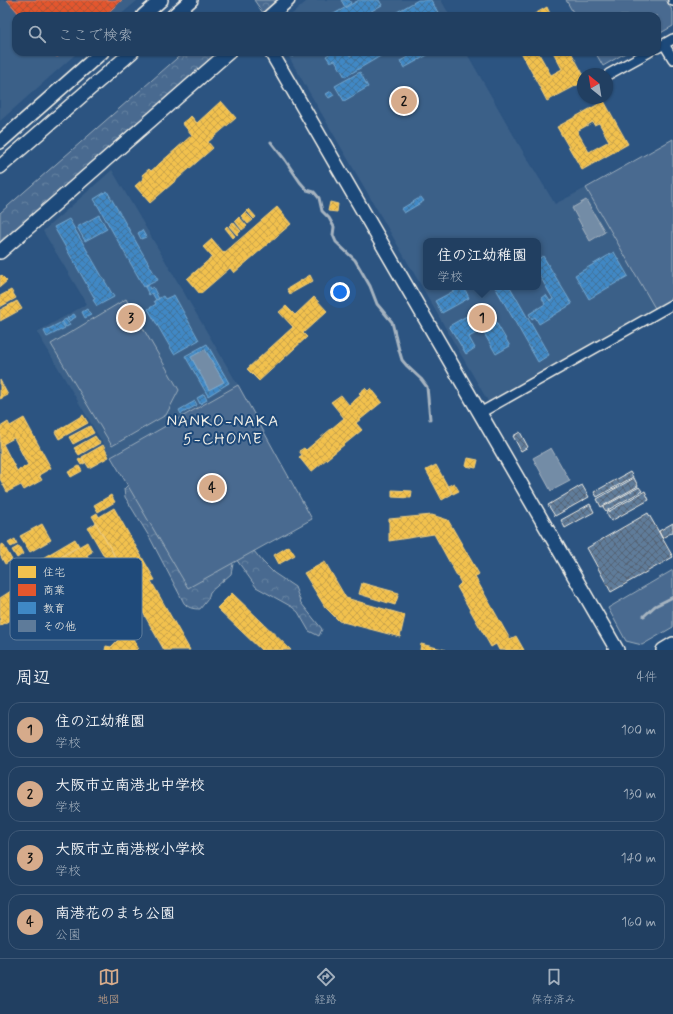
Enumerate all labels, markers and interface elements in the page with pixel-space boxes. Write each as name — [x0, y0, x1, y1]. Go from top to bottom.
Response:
search box — [12, 12, 661, 56]
icon: search — [26, 23, 48, 45]
text: ここで検索 — [58, 26, 133, 46]
north arrow — [577, 68, 613, 104]
pin: 2 — [391, 86, 417, 116]
popup — [423, 238, 541, 290]
text: 住の江幼稚園 — [437, 246, 527, 266]
text: 学校 — [437, 269, 463, 286]
your location — [330, 282, 350, 302]
pin: 3 — [118, 303, 144, 333]
pin: 1 — [469, 303, 495, 333]
district label: NANKO-NAKA 5-CHOME — [167, 411, 279, 450]
pin: 4 — [199, 473, 225, 503]
legend — [10, 558, 142, 640]
text: 住宅 — [43, 566, 65, 580]
text: 商業 — [43, 584, 65, 598]
text: 教育 — [43, 602, 65, 616]
text: その他 — [43, 620, 76, 634]
text: 周辺 — [16, 667, 50, 689]
text: 4件 — [636, 669, 657, 686]
text: 住の江幼稚園 — [55, 712, 145, 732]
text: 1 — [27, 722, 33, 739]
text: 100 m — [621, 722, 656, 739]
text: 学校 — [55, 735, 81, 752]
text: 大阪市立南港北中学校 — [55, 776, 205, 796]
text: 2 — [27, 786, 33, 803]
text: 130 m — [623, 786, 656, 803]
text: 学校 — [55, 799, 81, 816]
text: 大阪市立南港桜小学校 — [55, 840, 205, 860]
text: 3 — [27, 850, 33, 867]
text: 140 m — [621, 850, 656, 867]
text: 学校 — [55, 863, 81, 880]
text: 南港花のまち公園 — [55, 904, 175, 924]
text: 4 — [26, 914, 34, 931]
text: 160 m — [621, 914, 656, 931]
text: 公園 — [55, 927, 81, 944]
tab: 地図 — [98, 966, 120, 1007]
tab: 経路 — [315, 966, 337, 1007]
tab: 保存済み — [532, 966, 576, 1007]

